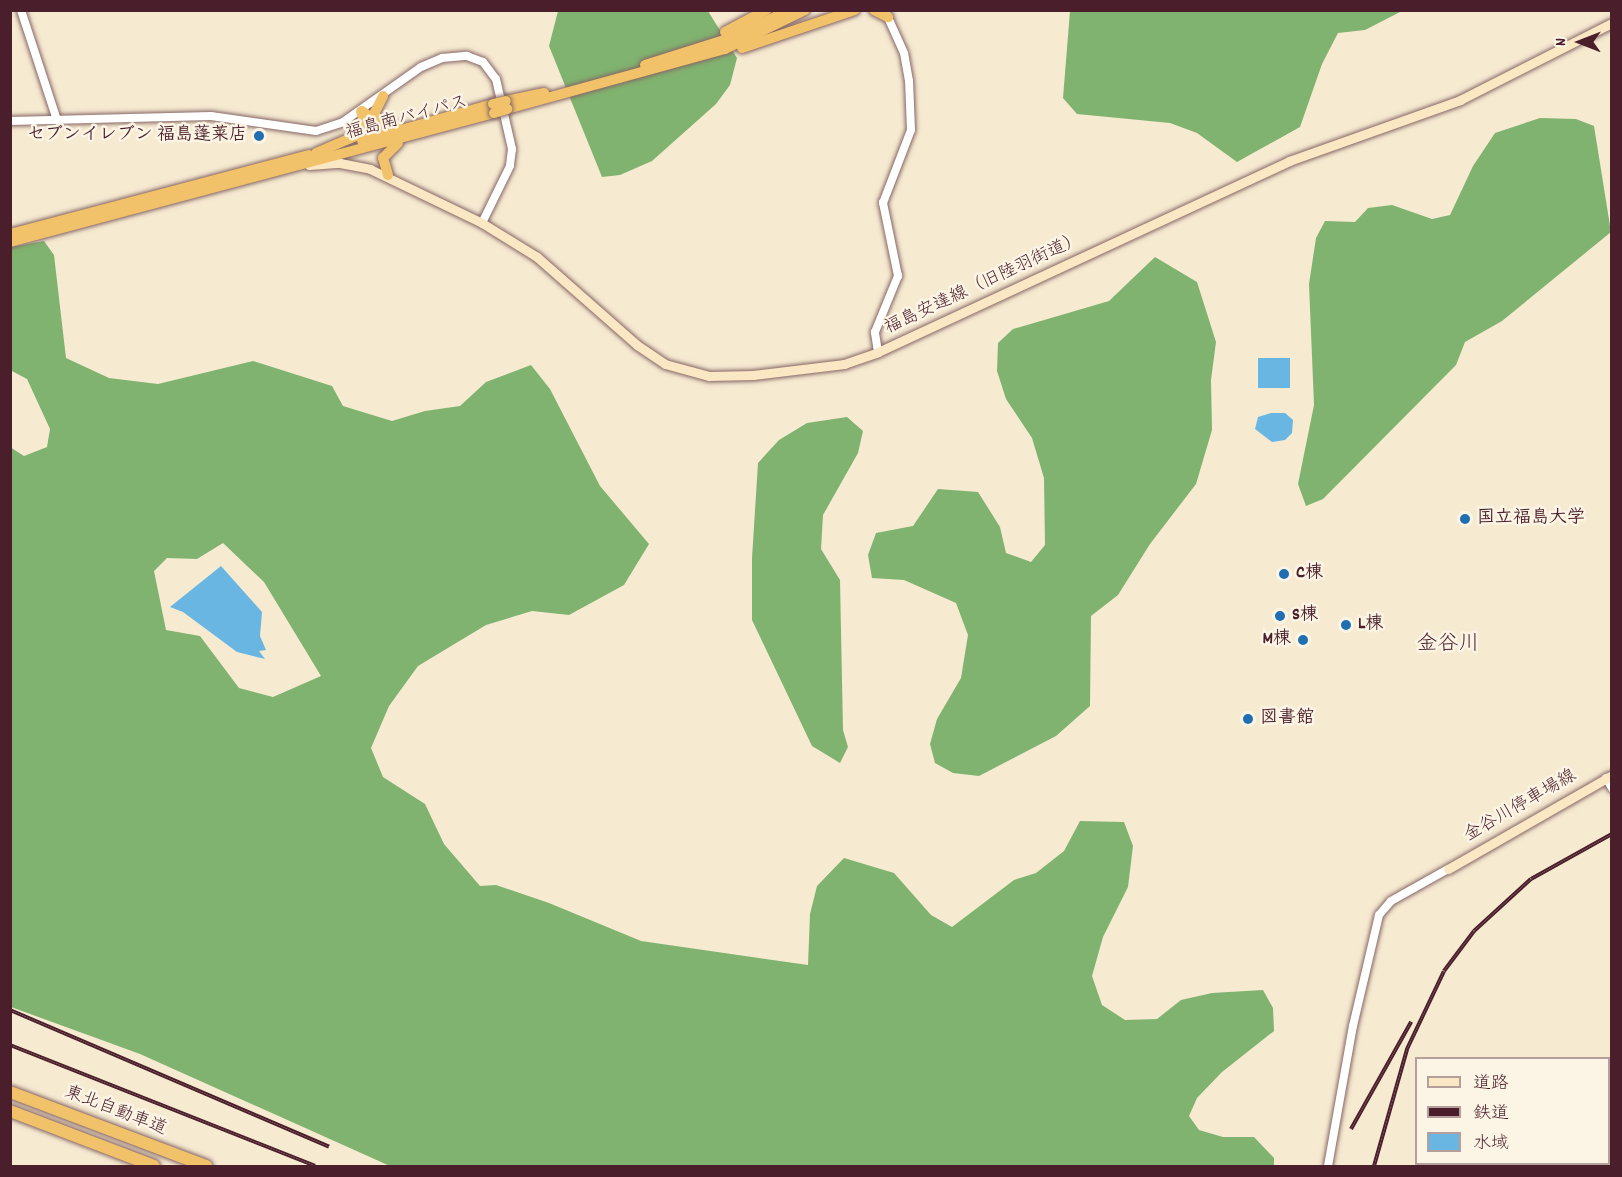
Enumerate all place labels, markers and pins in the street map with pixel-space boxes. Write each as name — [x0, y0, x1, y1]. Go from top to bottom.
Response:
place label: セブンイレブン 福島蓬莱店 — [27, 125, 247, 147]
marker: セブンイレブン 福島蓬莱店 — [252, 129, 266, 143]
place label: 国立福島大学 — [1477, 508, 1585, 530]
marker: 国立福島大学 — [1458, 512, 1472, 526]
place label: C棟 — [1296, 563, 1323, 585]
marker: C棟 — [1277, 567, 1291, 581]
place label: S棟 — [1292, 605, 1318, 627]
marker: S棟 — [1273, 609, 1287, 623]
place label: L棟 — [1358, 614, 1383, 636]
marker: L棟 — [1339, 618, 1353, 632]
place label: M棟 — [1262, 629, 1291, 651]
marker: M棟 — [1296, 633, 1310, 647]
place label: 図書館 — [1260, 708, 1314, 730]
marker: 図書館 — [1241, 712, 1255, 726]

